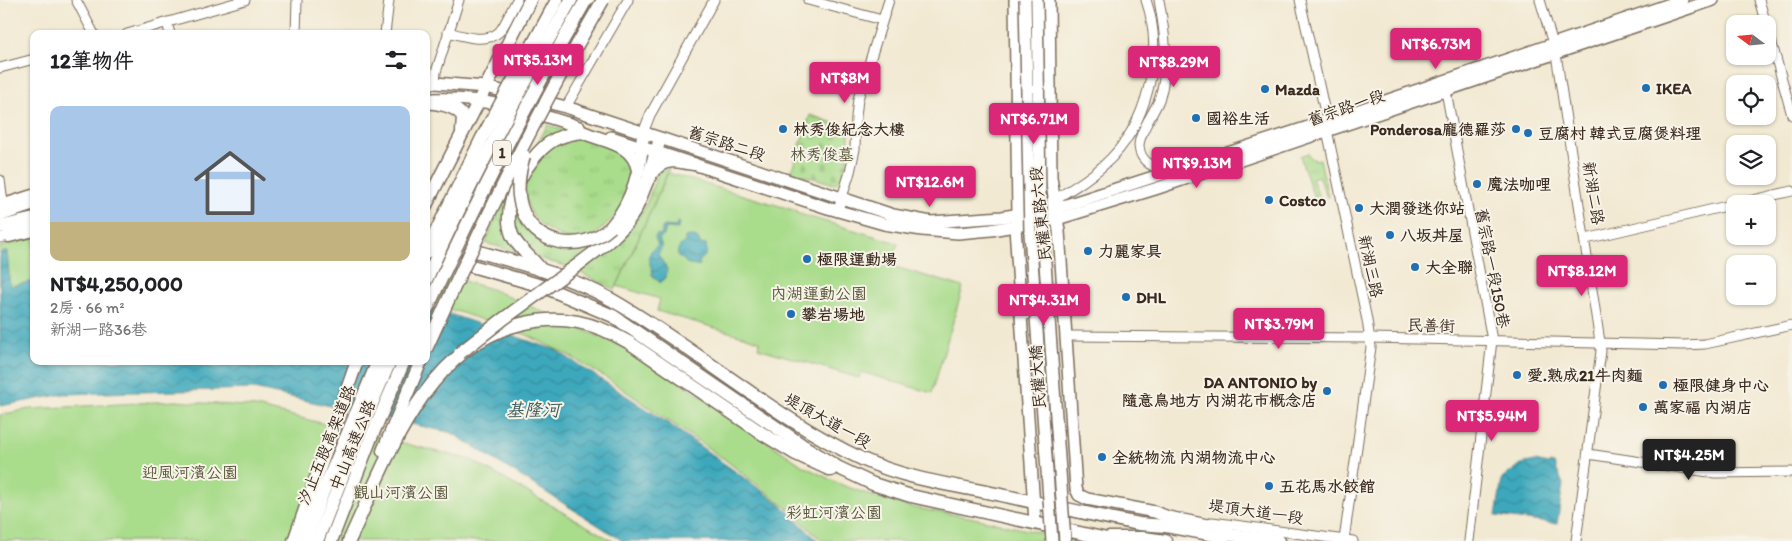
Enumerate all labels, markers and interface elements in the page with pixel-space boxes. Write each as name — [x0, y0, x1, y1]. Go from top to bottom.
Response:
north arrow — [1726, 15, 1776, 65]
map controls — [1726, 15, 1776, 305]
pin: NT$6.73M — [1384, 28, 1488, 70]
text: NT$6.73M — [1401, 34, 1471, 53]
pin: NT$5.13M — [486, 44, 590, 86]
icon: filters — [382, 46, 410, 74]
pin: NT$8.29M — [1122, 46, 1226, 88]
text: 12筆物件 — [50, 48, 134, 73]
text: NT$5.13M — [504, 50, 572, 69]
text: NT$8.29M — [1139, 52, 1209, 71]
pin: NT$8M — [810, 62, 880, 104]
text: NT$8M — [820, 68, 870, 87]
button: locate — [1726, 75, 1776, 125]
place label: IKEA — [1656, 79, 1692, 98]
place label: Mazda — [1275, 80, 1320, 99]
marker: IKEA — [1640, 82, 1652, 94]
marker: Mazda — [1259, 83, 1271, 95]
street label: 舊宗路一段 — [1305, 85, 1387, 129]
pin: NT$6.71M — [982, 102, 1086, 145]
text: NT$6.71M — [1000, 109, 1068, 128]
place label: 國裕生活 — [1206, 109, 1270, 128]
marker: 國裕生活 — [1190, 112, 1202, 124]
place label: 林秀俊紀念大樓 — [793, 120, 905, 139]
place label: Ponderosa龐德羅莎 — [1370, 120, 1506, 139]
street label: 舊宗路二段 — [686, 122, 768, 165]
marker: 林秀俊紀念大樓 — [777, 123, 789, 135]
marker: Ponderosa龐德羅莎 — [1510, 123, 1522, 135]
place label: 豆腐村 韓式豆腐煲料理 — [1538, 124, 1702, 143]
marker: 豆腐村 韓式豆腐煲料理 — [1522, 127, 1534, 139]
button: layers — [1726, 135, 1776, 185]
icon: home — [185, 138, 275, 228]
road number: 1 — [493, 140, 511, 166]
park label: 林秀俊墓 — [790, 145, 854, 164]
pin: NT$9.13M — [1145, 146, 1249, 189]
text: NT$9.13M — [1163, 153, 1231, 172]
street label: 新湖二路 — [1579, 160, 1608, 226]
street label: 民權東路六段 — [1026, 165, 1055, 263]
pin: NT$12.6M — [878, 166, 982, 208]
text: NT$12.6M — [896, 172, 964, 191]
place label: 魔法咖哩 — [1487, 175, 1551, 194]
marker: 魔法咖哩 — [1471, 178, 1483, 190]
place label: Costco — [1279, 191, 1326, 210]
marker: Costco — [1263, 194, 1275, 206]
button: + — [1726, 195, 1776, 245]
place label: 大潤發迷你站 — [1369, 199, 1465, 218]
marker: 大潤發迷你站 — [1353, 202, 1365, 214]
street label: 舊宗路一段150巷 — [1472, 207, 1513, 330]
place label: 八坂丼屋 — [1400, 226, 1464, 245]
marker: 八坂丼屋 — [1384, 229, 1396, 241]
street label: 新湖三路 — [1355, 233, 1386, 299]
place label: 力麗家具 — [1098, 242, 1162, 261]
marker: 力麗家具 — [1082, 245, 1094, 257]
place label: 極限運動場 — [817, 250, 897, 269]
marker: 極限運動場 — [801, 253, 813, 265]
pin: NT$8.12M — [1530, 254, 1634, 297]
button: − — [1726, 255, 1776, 305]
place label: 大全聯 — [1425, 258, 1473, 277]
marker: 大全聯 — [1409, 261, 1421, 273]
text: NT$8.12M — [1548, 261, 1616, 280]
text: NT$4,250,000 — [50, 271, 183, 296]
park label: 內湖運動公園 — [771, 284, 867, 303]
pin: NT$4.31M — [992, 284, 1096, 326]
place label: DHL — [1136, 288, 1167, 307]
text: NT$4.31M — [1009, 290, 1079, 309]
marker: DHL — [1120, 291, 1132, 303]
text: 2房 · 66 m² — [50, 298, 124, 317]
place label: 攀岩場地 — [801, 305, 865, 324]
marker: 攀岩場地 — [785, 308, 797, 320]
pin: NT$3.79M — [1227, 308, 1331, 350]
text: NT$3.79M — [1244, 314, 1314, 333]
street label: 民善街 — [1407, 316, 1455, 335]
text: 新湖一路36巷 — [50, 320, 147, 339]
street label: 民權大橋 — [1026, 344, 1049, 410]
place label: 愛.熟成21牛肉麵 — [1527, 366, 1643, 385]
marker: 愛.熟成21牛肉麵 — [1511, 369, 1523, 381]
place label: DA ANTONIO by 隨意鳥地方 內湖花市概念店 — [1121, 373, 1317, 410]
place label: 極限健身中心 — [1673, 376, 1769, 395]
marker: 極限健身中心 — [1657, 379, 1669, 391]
street label: 汐止五股高架道路 — [294, 382, 359, 508]
marker: DA ANTONIO by 隨意鳥地方 內湖花市概念店 — [1321, 385, 1333, 397]
street label: 堤頂大道一段 — [781, 389, 874, 452]
street label: 中山高速公路 — [326, 397, 379, 493]
place label: 萬家福 內湖店 — [1653, 398, 1753, 417]
water label: 基隆河 — [506, 399, 563, 421]
pin: NT$5.94M — [1440, 400, 1544, 442]
marker: 萬家福 內湖店 — [1637, 401, 1649, 413]
text: NT$5.94M — [1457, 406, 1527, 425]
pin: NT$4.25M — [1637, 438, 1741, 481]
text: NT$4.25M — [1654, 445, 1724, 464]
place label: 全統物流 內湖物流中心 — [1112, 448, 1276, 467]
marker: 全統物流 內湖物流中心 — [1096, 451, 1108, 463]
park label: 迎風河濱公園 — [142, 463, 238, 482]
place label: 五花馬水餃館 — [1279, 477, 1375, 496]
marker: 五花馬水餃館 — [1263, 480, 1275, 492]
park label: 觀山河濱公園 — [353, 483, 449, 502]
street label: 堤頂大道一段 — [1207, 495, 1305, 528]
park label: 彩虹河濱公園 — [786, 503, 882, 522]

